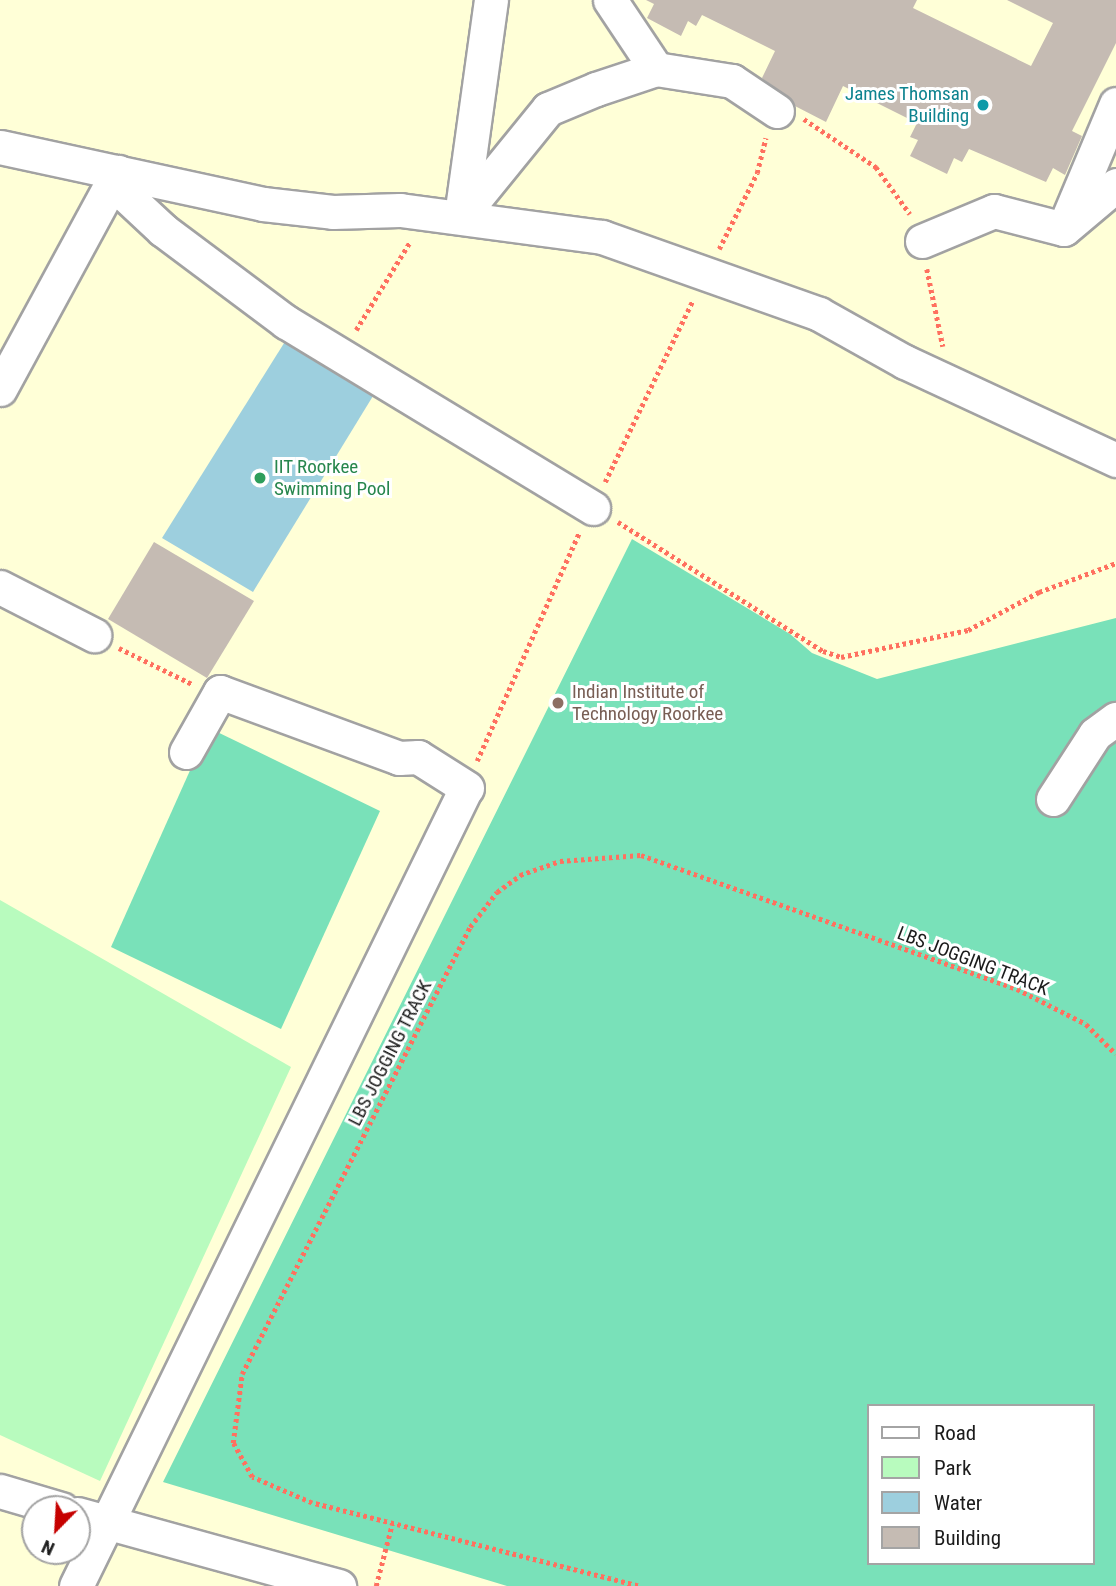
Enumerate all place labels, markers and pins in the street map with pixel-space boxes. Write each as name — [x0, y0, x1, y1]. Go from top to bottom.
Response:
place label: James Thomsan Building — [845, 83, 969, 127]
marker: James Thomsan Building — [975, 97, 991, 113]
place label: IIT Roorkee Swimming Pool — [274, 456, 390, 500]
marker: IIT Roorkee Swimming Pool — [252, 470, 268, 486]
place label: Indian Institute of Technology Roorkee — [572, 681, 723, 725]
marker: Indian Institute of Technology Roorkee — [550, 695, 566, 711]

